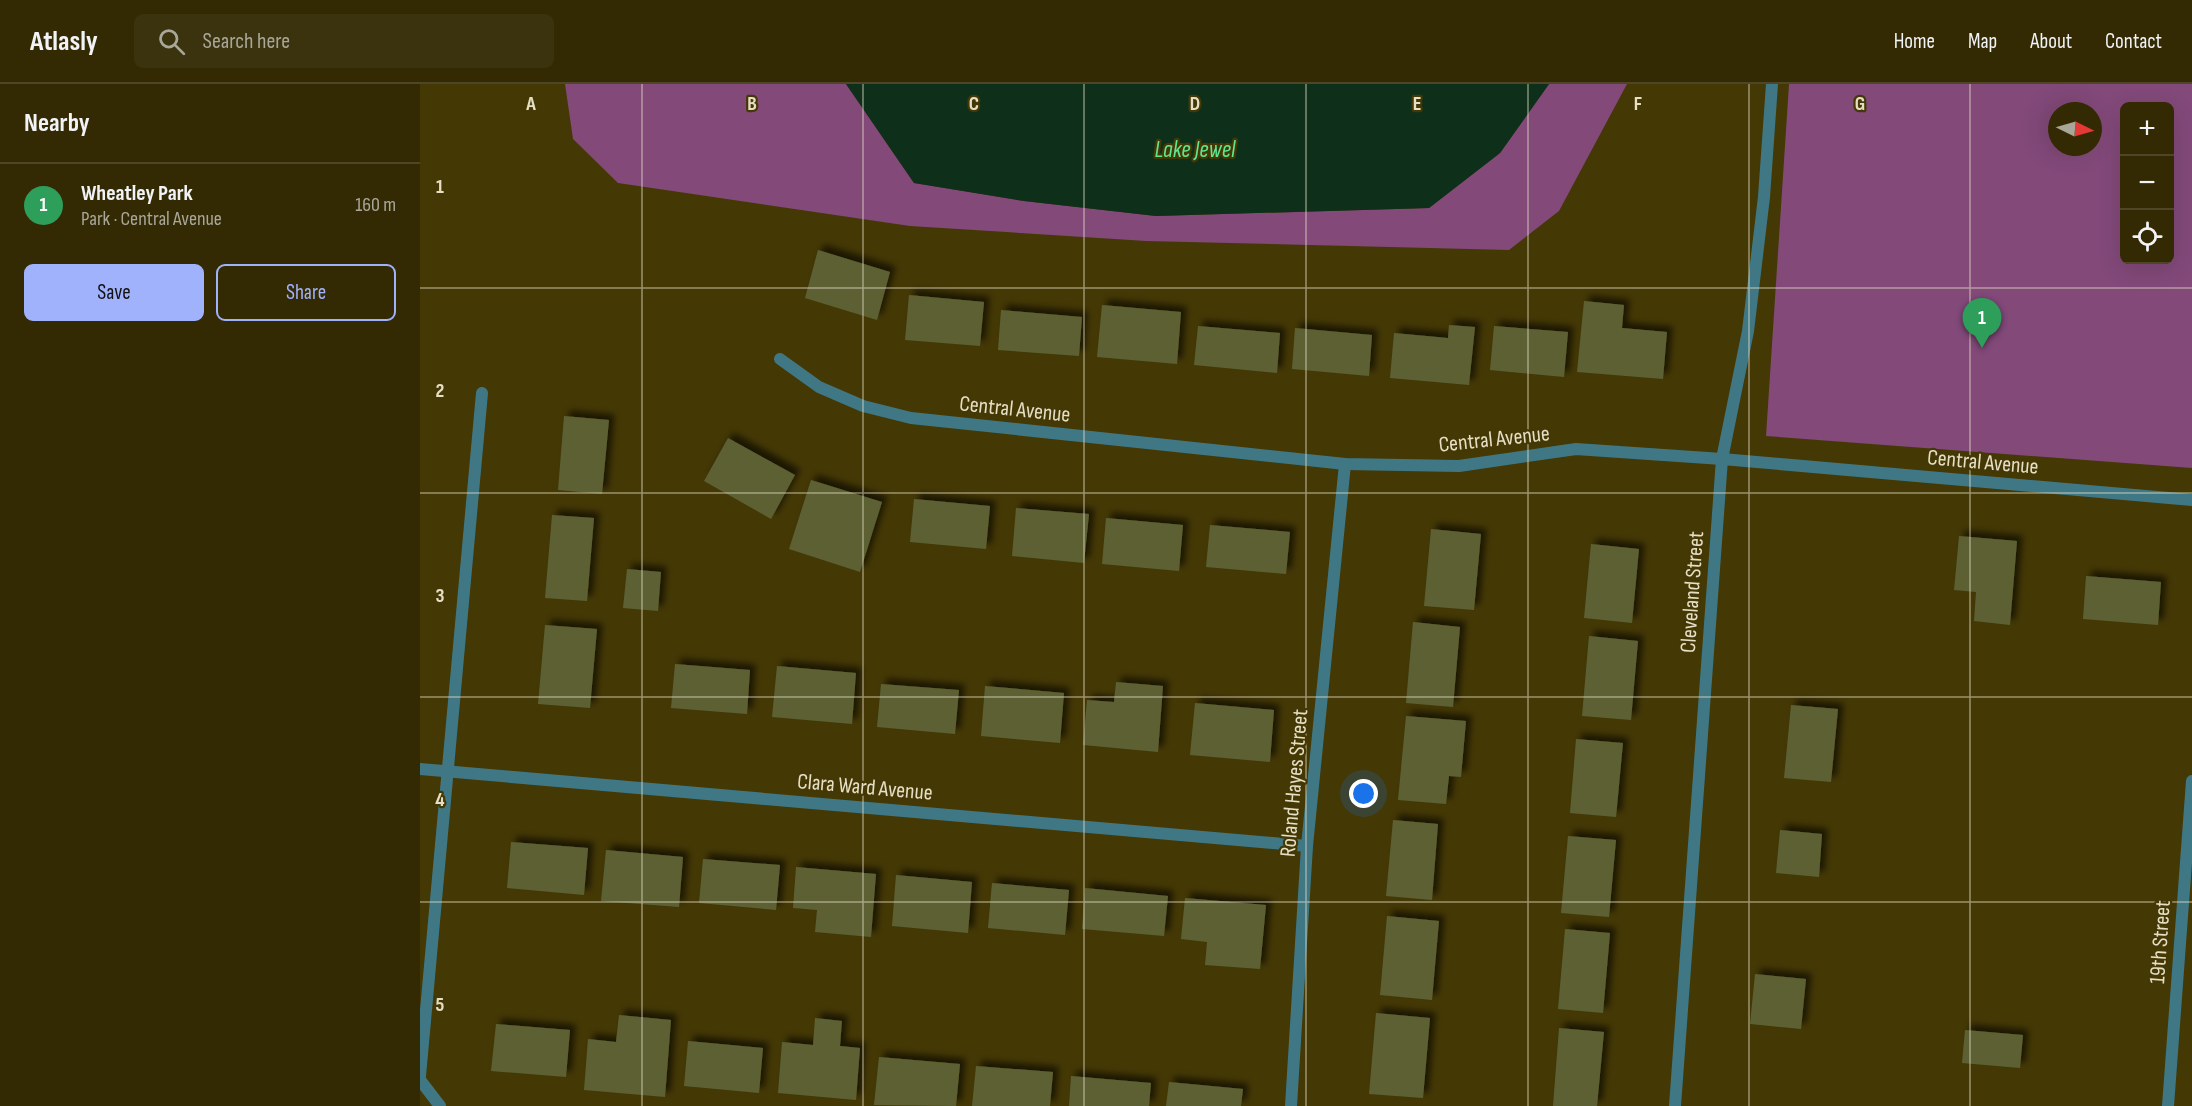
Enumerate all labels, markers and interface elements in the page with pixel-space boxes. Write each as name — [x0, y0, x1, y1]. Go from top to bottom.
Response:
search box — [134, 14, 554, 68]
text: Atlasly — [30, 25, 98, 58]
icon: search — [155, 25, 188, 58]
text: Search here — [203, 28, 290, 55]
text: Home — [1894, 29, 1935, 54]
text: Map — [1968, 29, 1997, 54]
text: About — [2030, 29, 2072, 54]
text: Contact — [2105, 29, 2162, 54]
text: A — [525, 92, 536, 116]
text: B — [747, 92, 757, 116]
text: C — [969, 92, 979, 116]
text: D — [1190, 92, 1200, 116]
text: E — [1413, 92, 1421, 116]
text: F — [1634, 92, 1642, 116]
text: G — [1855, 92, 1865, 116]
north arrow — [2048, 102, 2102, 156]
map controls — [2120, 102, 2174, 264]
button: + — [2120, 102, 2174, 156]
text: Nearby — [24, 108, 90, 139]
water label: Lake Jewel — [1155, 135, 1236, 164]
button: − — [2120, 156, 2174, 210]
text: 1 — [436, 175, 444, 199]
text: Wheatley Park — [81, 180, 193, 207]
text: 1 — [40, 193, 47, 217]
text: 160 m — [355, 193, 396, 217]
text: Park · Central Avenue — [81, 207, 222, 231]
button: locate — [2120, 210, 2174, 264]
button: Save — [24, 264, 204, 321]
button: Share — [216, 264, 396, 321]
pin: 1 — [1962, 298, 2002, 348]
text: 2 — [436, 379, 444, 403]
street label: Central Avenue — [958, 390, 1072, 429]
street label: Central Avenue — [1437, 420, 1551, 459]
street label: Central Avenue — [1926, 444, 2040, 481]
street label: Cleveland Street — [1675, 530, 1710, 654]
text: 3 — [436, 584, 445, 608]
street label: Roland Hayes Street — [1275, 708, 1314, 858]
street label: Clara Ward Avenue — [796, 768, 934, 807]
your location — [1349, 779, 1378, 808]
text: 4 — [435, 788, 445, 812]
street label: 19th Street — [2144, 899, 2177, 985]
text: 5 — [436, 993, 445, 1017]

